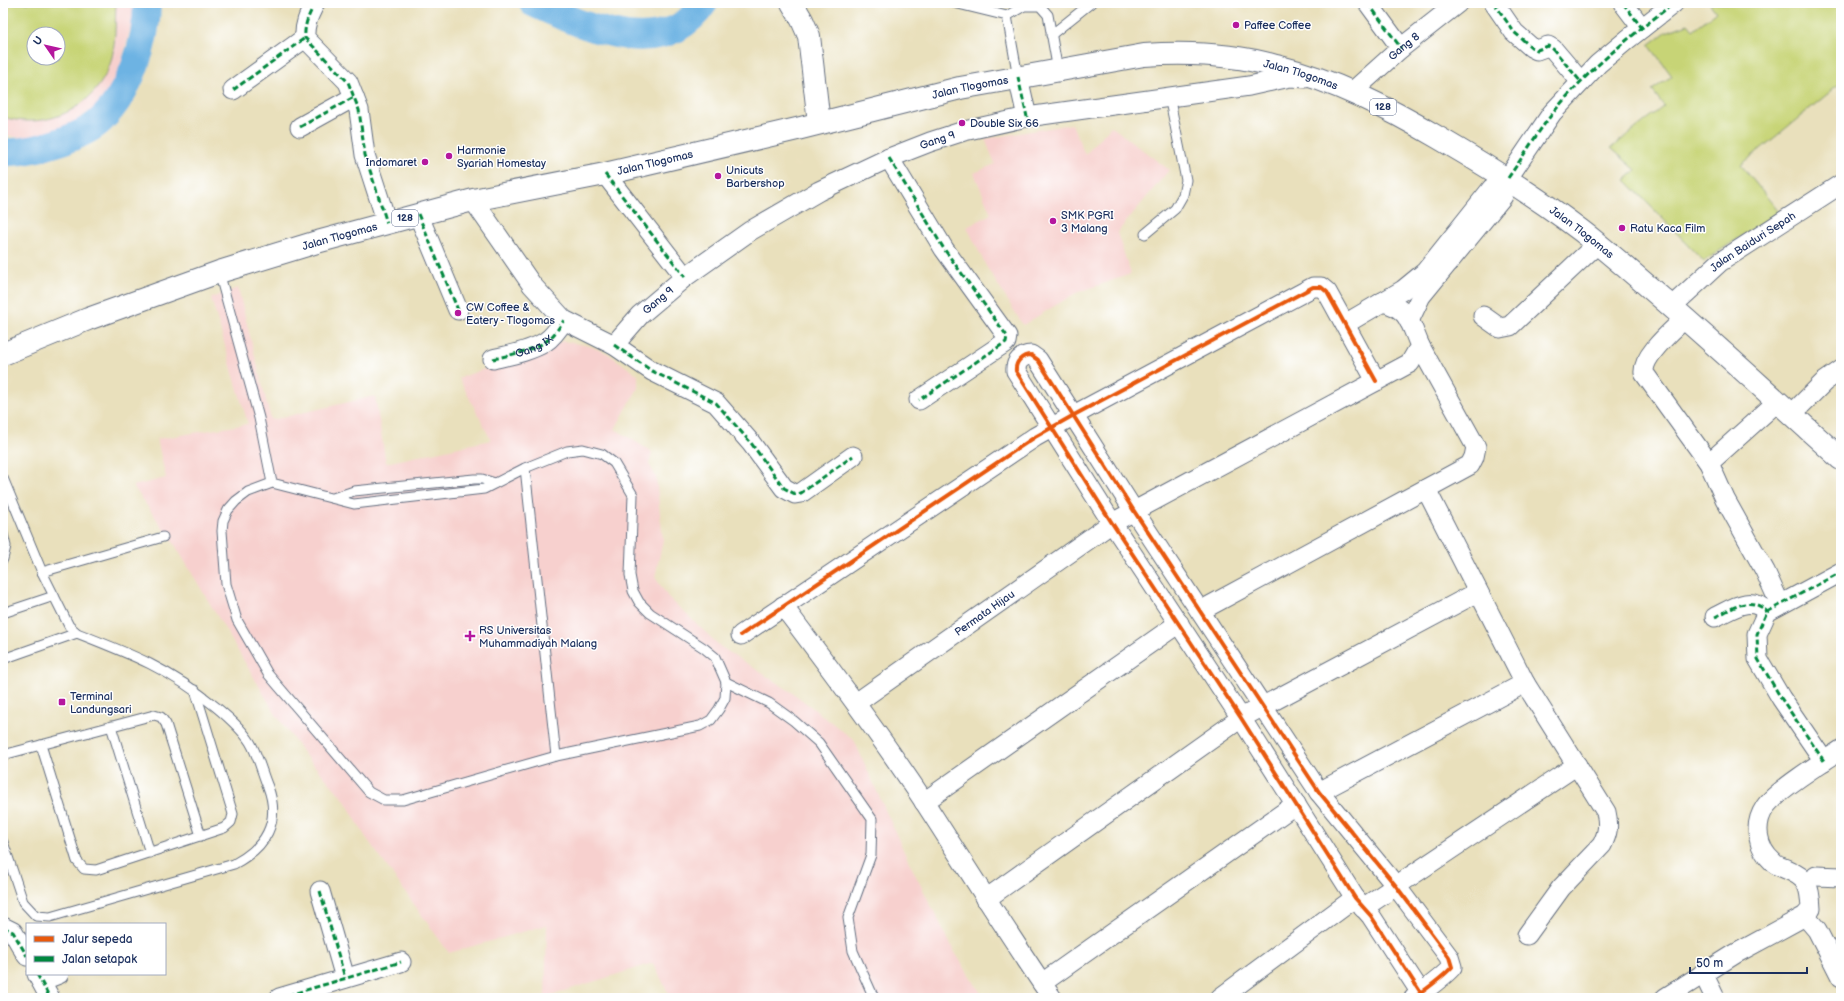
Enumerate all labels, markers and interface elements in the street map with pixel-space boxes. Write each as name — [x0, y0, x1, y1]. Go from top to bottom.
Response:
place label: Paffee Coffee — [1244, 19, 1311, 32]
marker: Paffee Coffee — [1231, 20, 1241, 30]
north arrow — [26, 26, 66, 66]
street label: Gang 8 — [1385, 30, 1422, 63]
text: U — [31, 34, 46, 48]
street label: Jalan Tlogomas — [1262, 56, 1341, 92]
street label: Jalan Tlogomas — [931, 73, 1010, 101]
road number: 128 — [1370, 99, 1396, 115]
place label: Double Six 66 — [970, 117, 1039, 130]
marker: Double Six 66 — [957, 118, 967, 128]
street label: Gang 9 — [918, 128, 957, 152]
place label: Harmonie Syariah Homestay — [457, 144, 546, 170]
street label: Jalan Tlogomas — [616, 147, 695, 177]
marker: Harmonie Syariah Homestay — [444, 151, 454, 161]
place label: Indomaret — [366, 156, 418, 169]
marker: Indomaret — [420, 157, 430, 167]
place label: Unicuts Barbershop — [726, 164, 785, 190]
marker: Unicuts Barbershop — [713, 171, 723, 181]
street label: Jalan Tlogomas — [1547, 203, 1617, 261]
place label: SMK PGRI 3 Malang — [1061, 209, 1114, 235]
street label: Jalan Baiduri Sepah — [1707, 209, 1798, 274]
road number: 128 — [392, 210, 418, 226]
marker: SMK PGRI 3 Malang — [1048, 216, 1058, 226]
street label: Jalan Tlogomas — [300, 219, 379, 253]
place label: Ratu Kaca Film — [1630, 222, 1705, 235]
marker: Ratu Kaca Film — [1617, 223, 1627, 233]
street label: Gang 9 — [640, 283, 676, 317]
place label: CW Coffee & Eatery - Tlogomas — [466, 301, 555, 327]
marker: CW Coffee & Eatery - Tlogomas — [453, 308, 463, 318]
street label: Gang IX — [514, 332, 556, 360]
street label: Permata Hijau — [952, 587, 1017, 638]
place label: RS Universitas Muhammadiyah Malang — [479, 624, 597, 650]
marker: RS Universitas Muhammadiyah Malang — [464, 630, 476, 642]
place label: Terminal Landungsari — [70, 690, 132, 716]
marker: Terminal Landungsari — [57, 697, 67, 707]
legend — [26, 923, 166, 975]
text: Jalur sepeda — [62, 932, 133, 947]
scale bar — [1690, 949, 1807, 975]
text: Jalan setapak — [62, 952, 137, 967]
text: 50 m — [1696, 956, 1723, 971]

